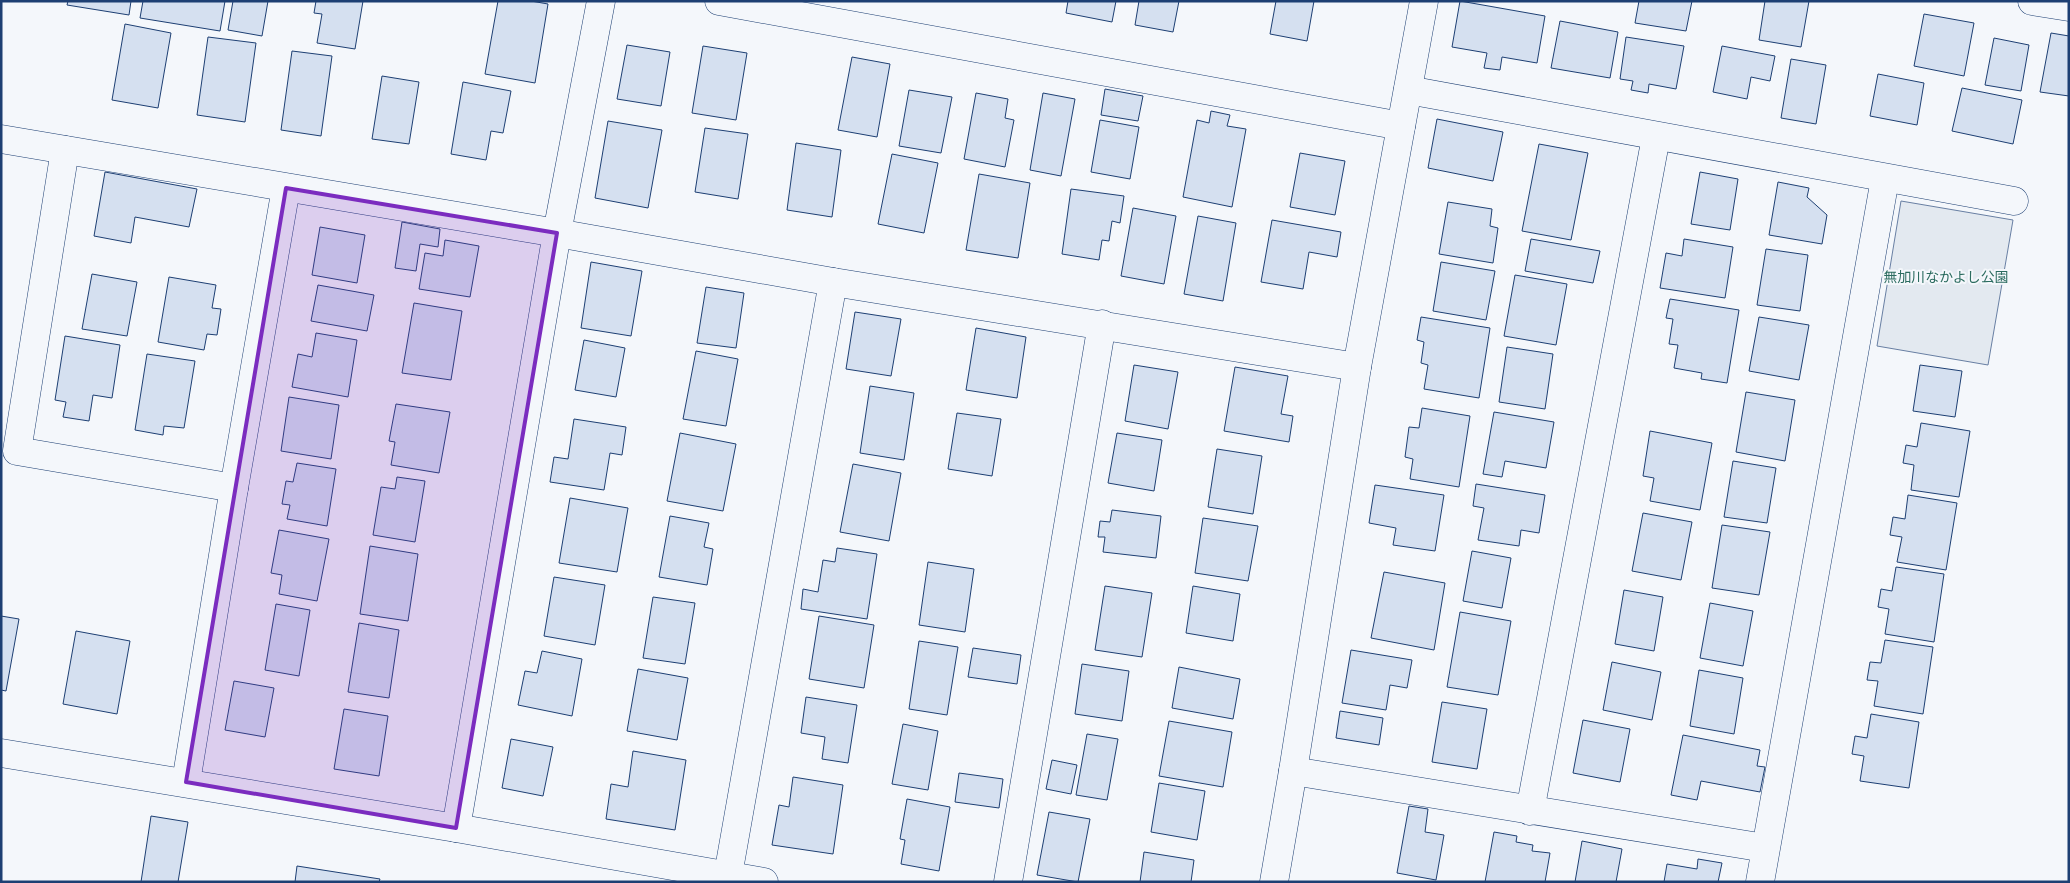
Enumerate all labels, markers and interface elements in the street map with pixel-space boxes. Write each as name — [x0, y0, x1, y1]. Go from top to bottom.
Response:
park label: 無加川なかよし公園 — [1883, 269, 2009, 286]

